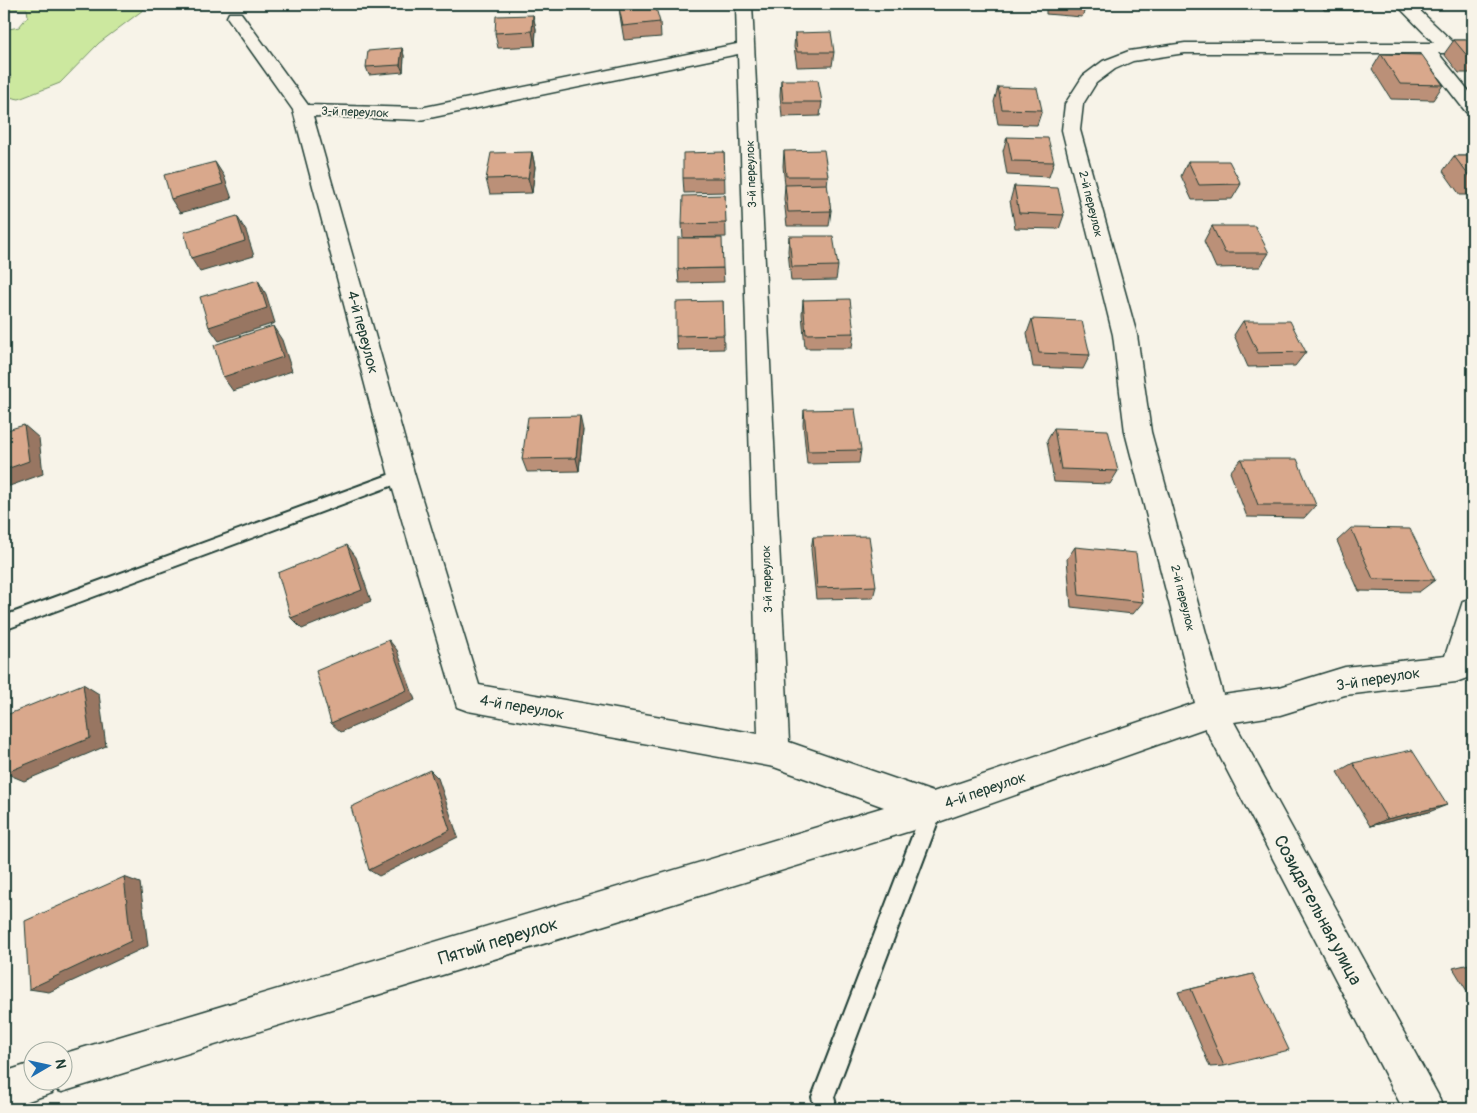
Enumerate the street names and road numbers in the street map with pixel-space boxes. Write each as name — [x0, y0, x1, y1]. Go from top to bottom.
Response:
street label: 3-й переулок — [321, 104, 389, 121]
street label: 3-й переулок — [743, 140, 760, 208]
street label: 2-й переулок — [1075, 169, 1106, 239]
street label: 4-й переулок — [342, 289, 383, 376]
street label: 3-й переулок — [759, 545, 776, 613]
street label: 2-й переулок — [1167, 563, 1198, 633]
street label: 3-й переулок — [1335, 663, 1422, 696]
street label: 4-й переулок — [478, 691, 566, 724]
street label: 4-й переулок — [942, 768, 1029, 813]
street label: Созидательная улица — [1268, 831, 1367, 989]
street label: Пятый переулок — [436, 912, 561, 971]

